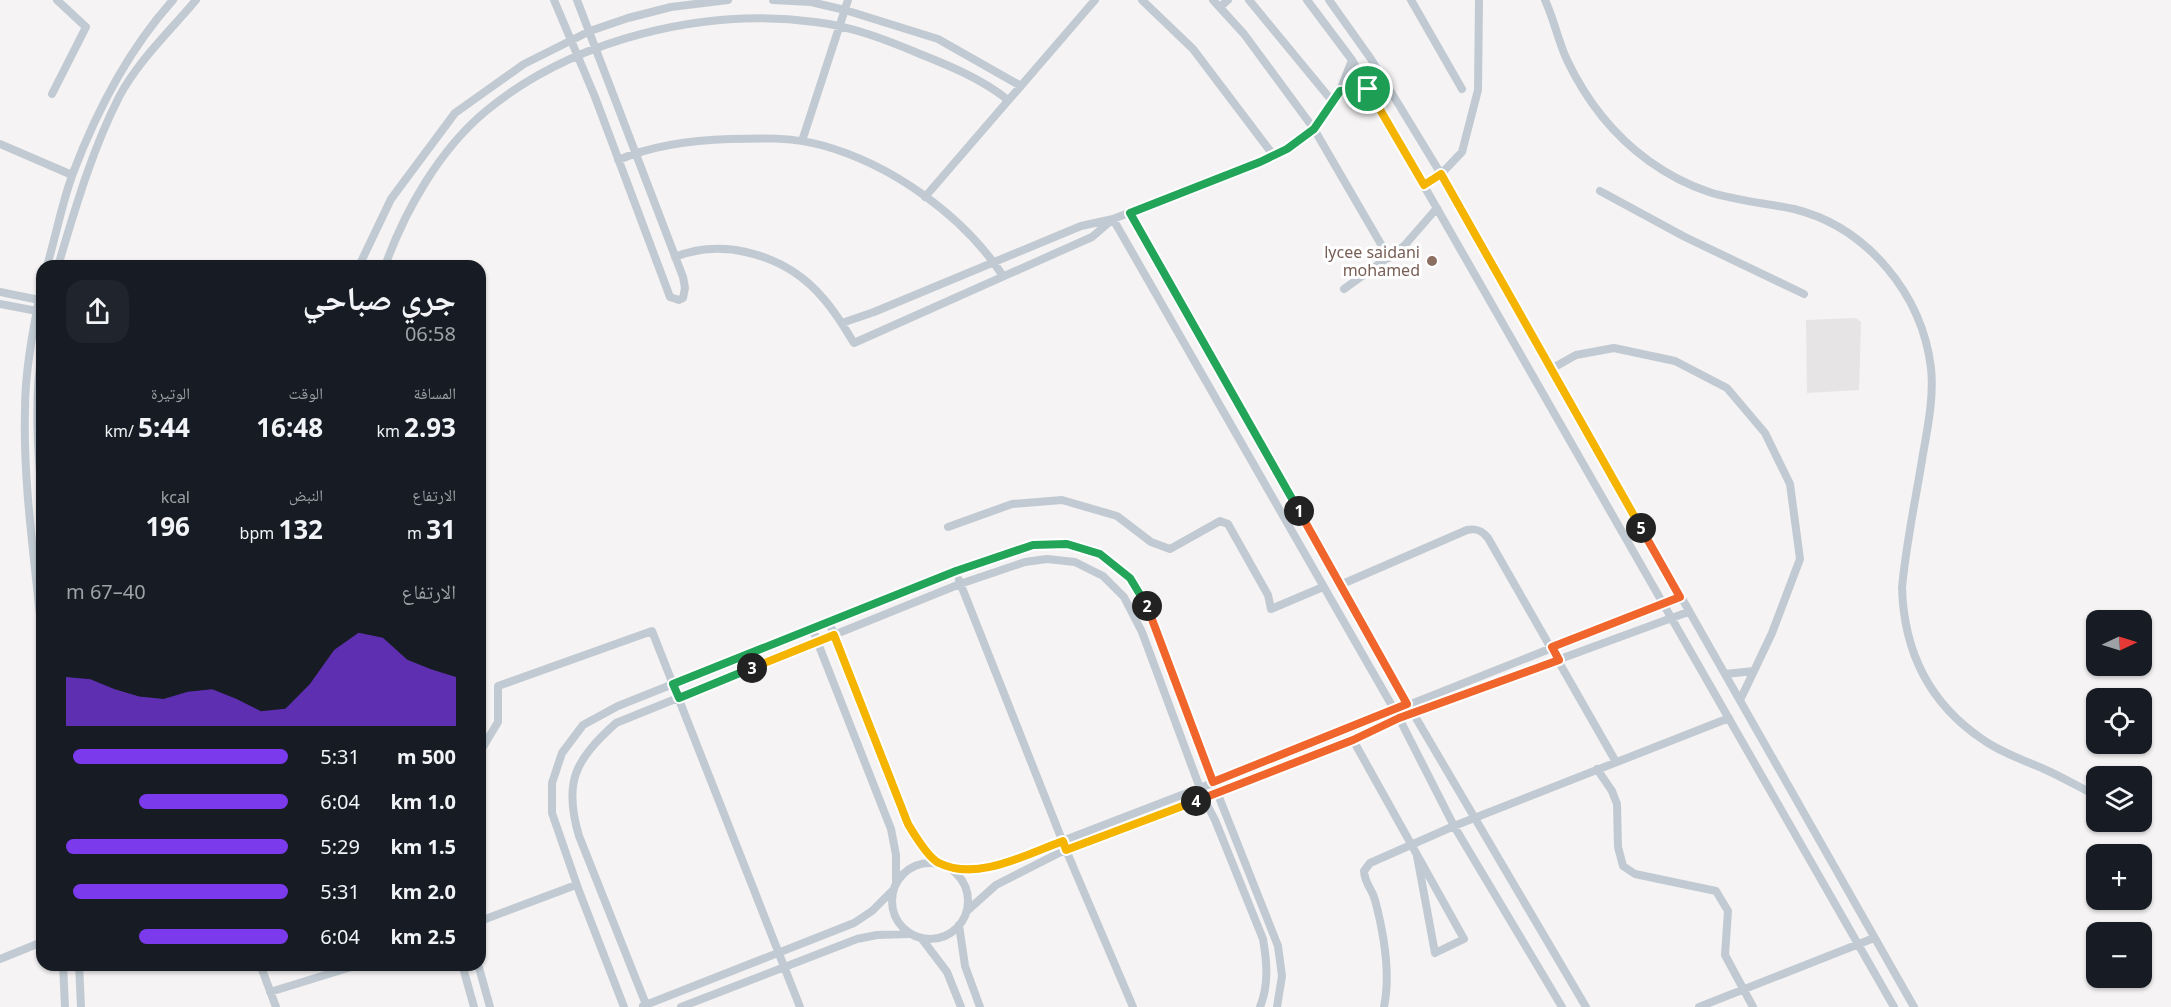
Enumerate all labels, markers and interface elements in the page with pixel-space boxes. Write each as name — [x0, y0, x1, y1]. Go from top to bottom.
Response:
pin — [1342, 63, 1393, 114]
icon: arrive — [1351, 72, 1384, 105]
place label: lycee saidani mohamed — [1324, 241, 1420, 281]
marker: lycee saidani mohamed — [1425, 254, 1439, 268]
text: جري صباحي — [302, 275, 456, 320]
button: share — [66, 280, 129, 343]
text: 06:58 — [405, 320, 456, 347]
text: الوتيرة — [151, 382, 190, 404]
text: الوقت — [289, 382, 323, 404]
text: المسافة — [414, 382, 456, 404]
text: 5:44 — [138, 409, 190, 445]
text: 16:48 — [256, 409, 323, 445]
text: 2.93 — [404, 409, 456, 445]
text: /km — [104, 420, 138, 442]
text: km — [376, 420, 404, 442]
text: النبض — [289, 484, 323, 506]
text: الارتفاع — [412, 484, 456, 506]
text: kcal — [161, 486, 190, 508]
pin: 1 — [1284, 496, 1314, 526]
text: 1 — [1294, 500, 1304, 522]
text: 196 — [145, 508, 190, 544]
text: 132 — [278, 511, 323, 547]
text: 31 — [426, 511, 456, 547]
pin: 5 — [1626, 513, 1656, 543]
text: 5 — [1636, 517, 1646, 539]
text: bpm — [240, 522, 278, 544]
text: m — [407, 522, 426, 544]
text: 40–67 m — [66, 578, 146, 605]
text: الارتفاع — [401, 578, 456, 605]
pin: 2 — [1132, 591, 1162, 621]
text: 2 — [1142, 595, 1152, 617]
north arrow — [2086, 610, 2152, 676]
map controls — [2086, 610, 2152, 988]
pin: 3 — [737, 653, 767, 683]
text: 3 — [747, 657, 757, 679]
button: locate — [2086, 688, 2152, 754]
text: 5:31 — [320, 743, 360, 770]
text: 500 m — [397, 743, 456, 770]
button: layers — [2086, 766, 2152, 832]
pin: 4 — [1181, 786, 1211, 816]
text: 6:04 — [320, 788, 360, 815]
text: 1.0 km — [390, 788, 456, 815]
text: 4 — [1191, 790, 1201, 812]
text: 5:29 — [320, 833, 360, 860]
text: 1.5 km — [390, 833, 456, 860]
button: + — [2086, 844, 2152, 910]
text: 5:31 — [320, 878, 360, 905]
text: 2.0 km — [390, 878, 456, 905]
button: − — [2086, 922, 2152, 988]
text: 6:04 — [320, 923, 360, 950]
text: 2.5 km — [390, 923, 456, 950]

